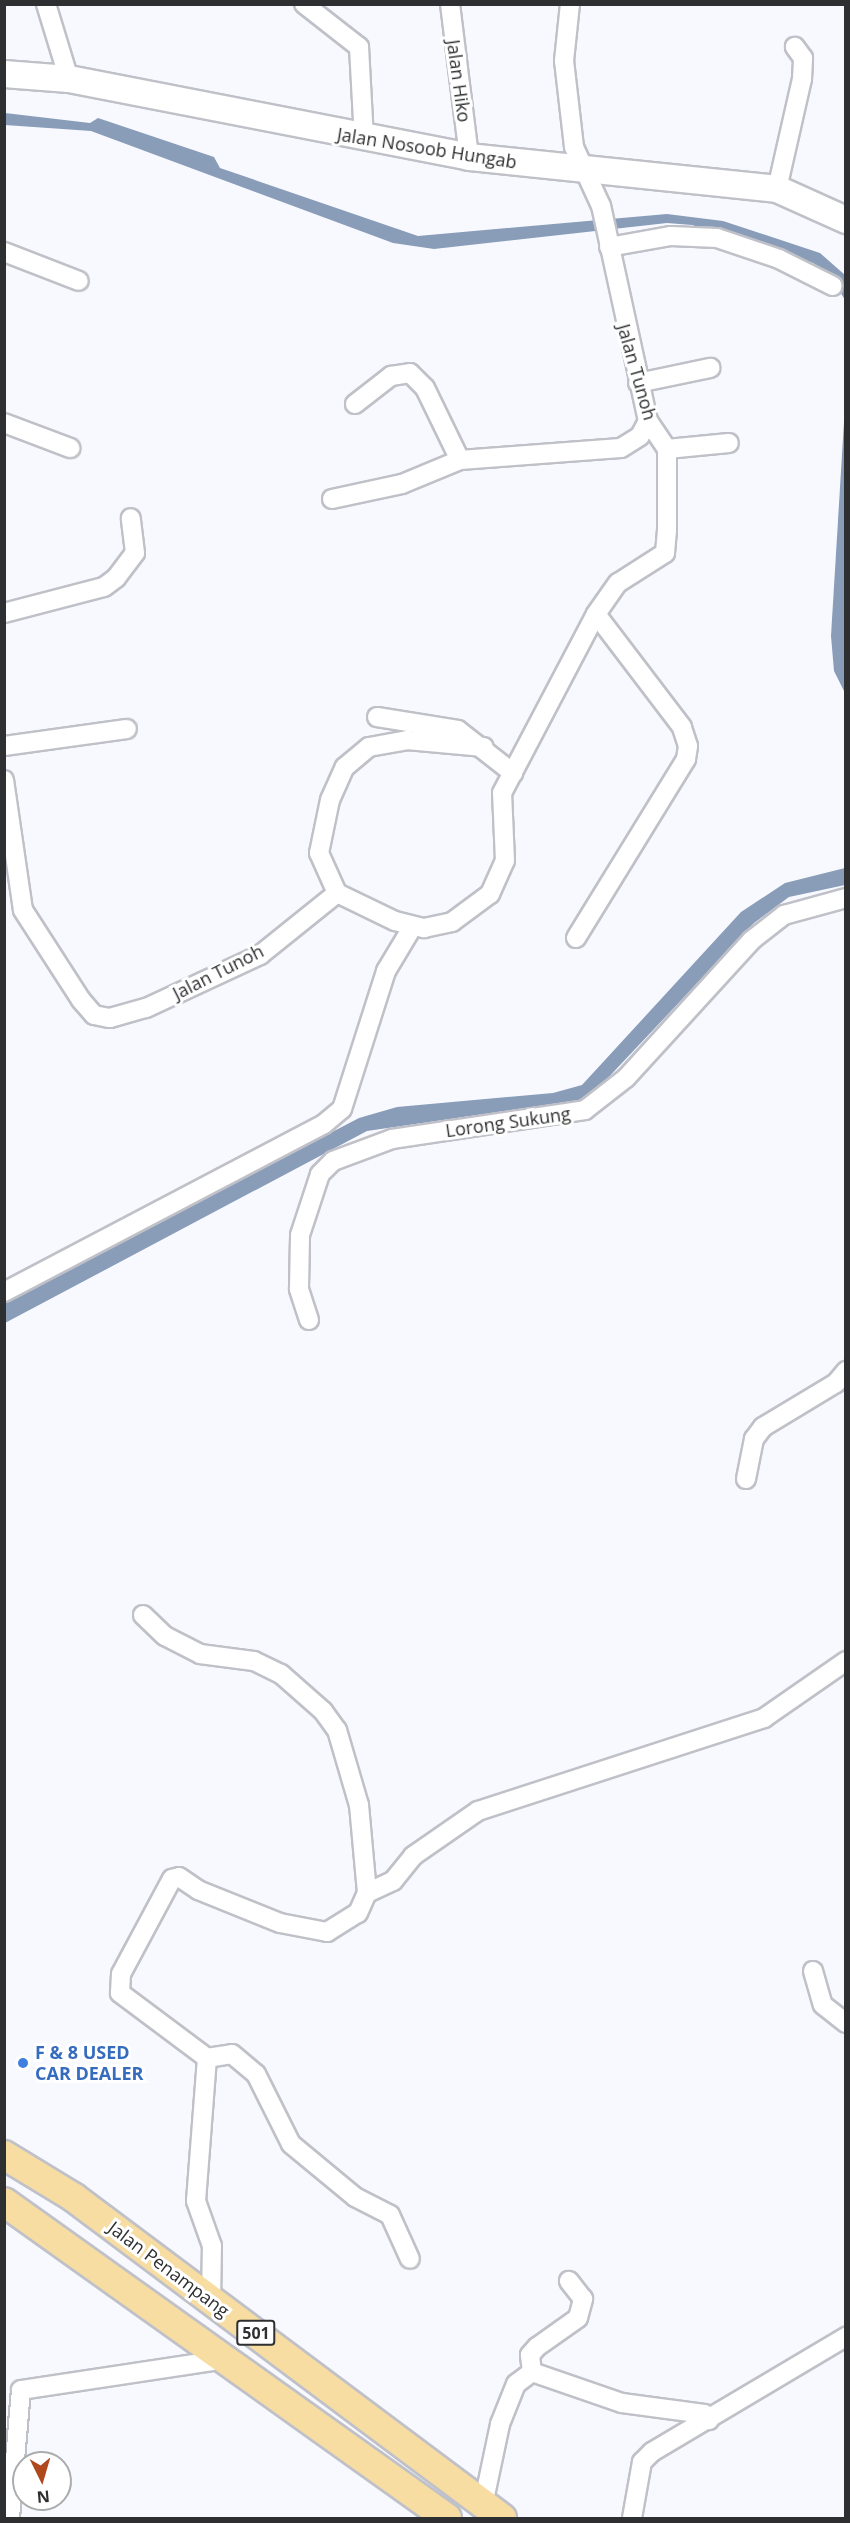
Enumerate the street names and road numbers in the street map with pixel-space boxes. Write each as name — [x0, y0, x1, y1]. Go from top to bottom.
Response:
street label: Jalan Hiko — [443, 38, 475, 124]
street label: Jalan Nosoob Hungab — [336, 123, 518, 173]
street label: Jalan Tunoh — [613, 321, 661, 423]
street label: Jalan Tunoh — [169, 940, 267, 1004]
street label: Lorong Sukung — [444, 1103, 572, 1141]
street label: Jalan Penampang — [104, 2217, 234, 2321]
road number: 501 — [235, 2320, 277, 2346]

